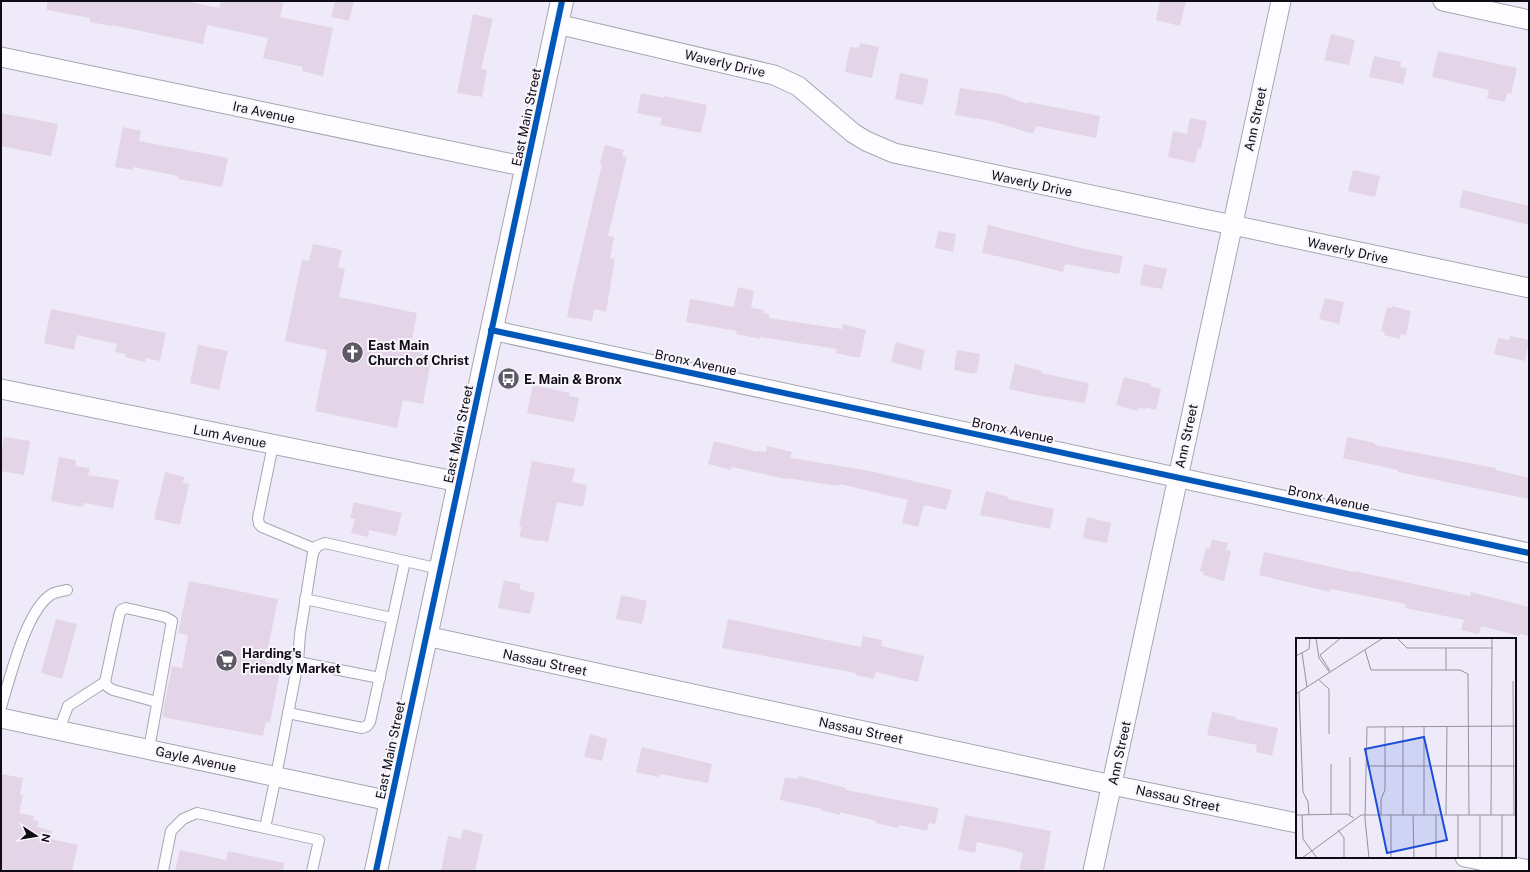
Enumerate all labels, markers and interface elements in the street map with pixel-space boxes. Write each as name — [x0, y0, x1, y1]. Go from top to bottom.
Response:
street label: Waverly Drive — [683, 47, 767, 80]
street label: East Main Street — [509, 66, 544, 168]
street label: Ann Street — [1241, 86, 1270, 153]
street label: Ira Avenue — [231, 99, 297, 126]
street label: Waverly Drive — [990, 168, 1074, 199]
street label: Waverly Drive — [1306, 235, 1390, 266]
place label: East Main Church of Christ — [368, 338, 469, 368]
church icon: East Main Church of Christ — [339, 339, 365, 365]
street label: Bronx Avenue — [653, 346, 738, 379]
bus stop icon: E. Main & Bronx — [496, 366, 522, 392]
place label: E. Main & Bronx — [524, 372, 622, 387]
street label: East Main Street — [441, 383, 476, 485]
street label: Ann Street — [1172, 403, 1201, 470]
street label: Bronx Avenue — [970, 414, 1055, 447]
street label: Lum Avenue — [192, 422, 268, 451]
street label: Bronx Avenue — [1286, 482, 1371, 515]
inset map — [1296, 638, 1516, 858]
place label: Harding's Friendly Market — [242, 646, 341, 676]
street label: Nassau Street — [501, 646, 588, 679]
supermarket icon: Harding's Friendly Market — [214, 647, 240, 673]
street label: East Main Street — [373, 699, 408, 801]
street label: Nassau Street — [817, 714, 904, 747]
street label: Ann Street — [1105, 720, 1134, 787]
street label: Gayle Avenue — [154, 744, 238, 775]
street label: Nassau Street — [1134, 782, 1221, 815]
north arrow — [16, 816, 56, 856]
text: N — [39, 833, 53, 844]

